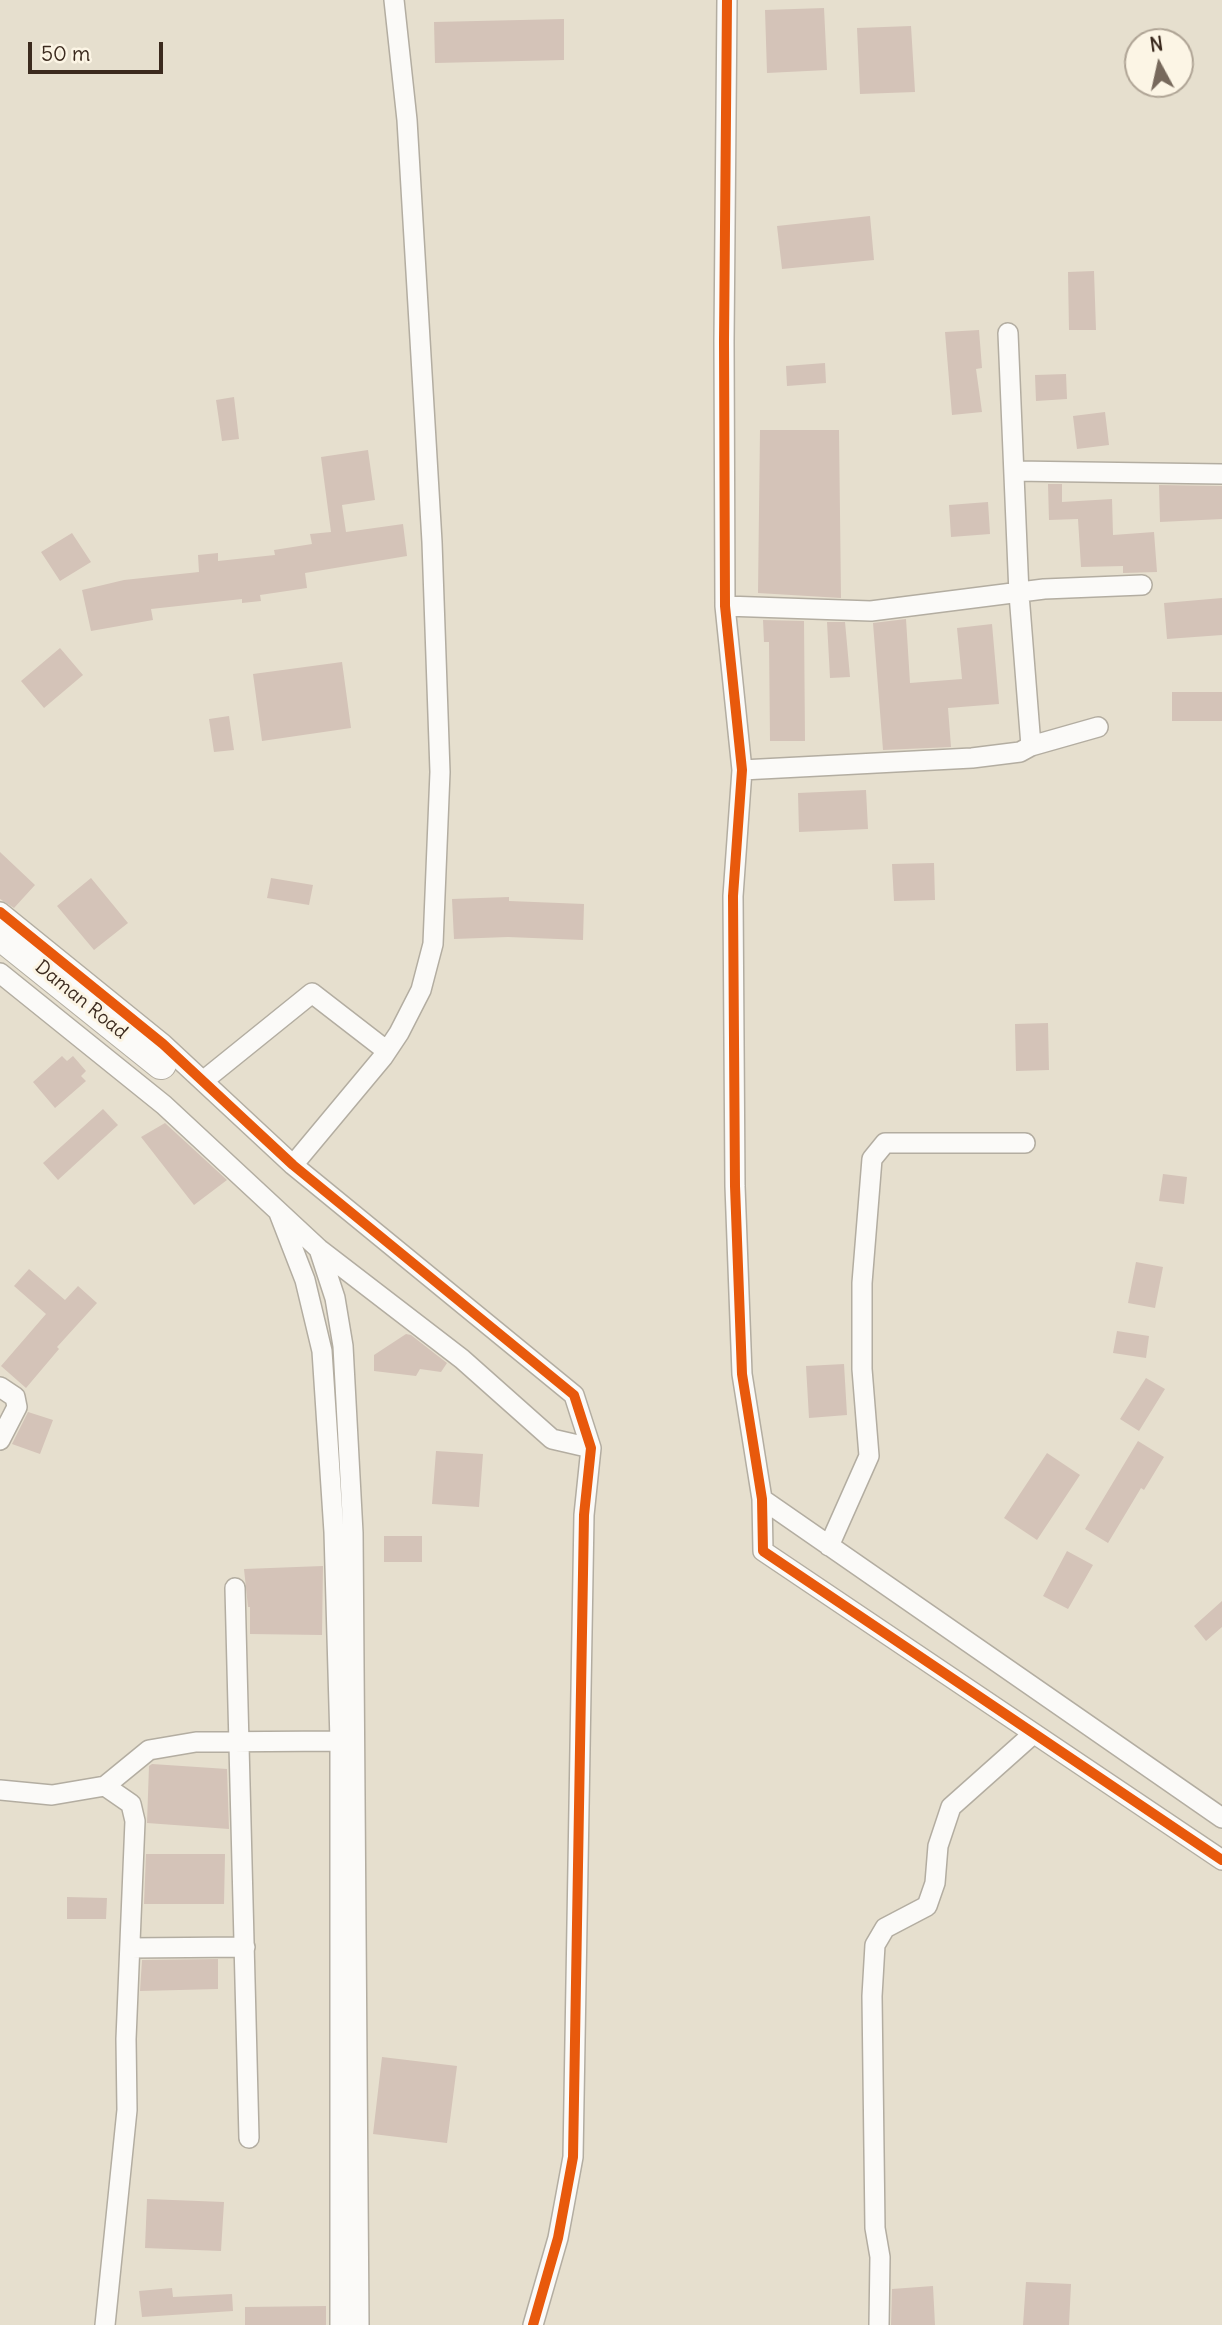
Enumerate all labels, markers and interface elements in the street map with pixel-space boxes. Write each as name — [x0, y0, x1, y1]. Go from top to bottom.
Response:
scale bar — [32, 28, 166, 72]
north arrow — [1124, 28, 1194, 98]
text: N — [1148, 31, 1165, 57]
text: 50 m — [41, 40, 90, 67]
street label: Daman Road — [30, 956, 132, 1044]

